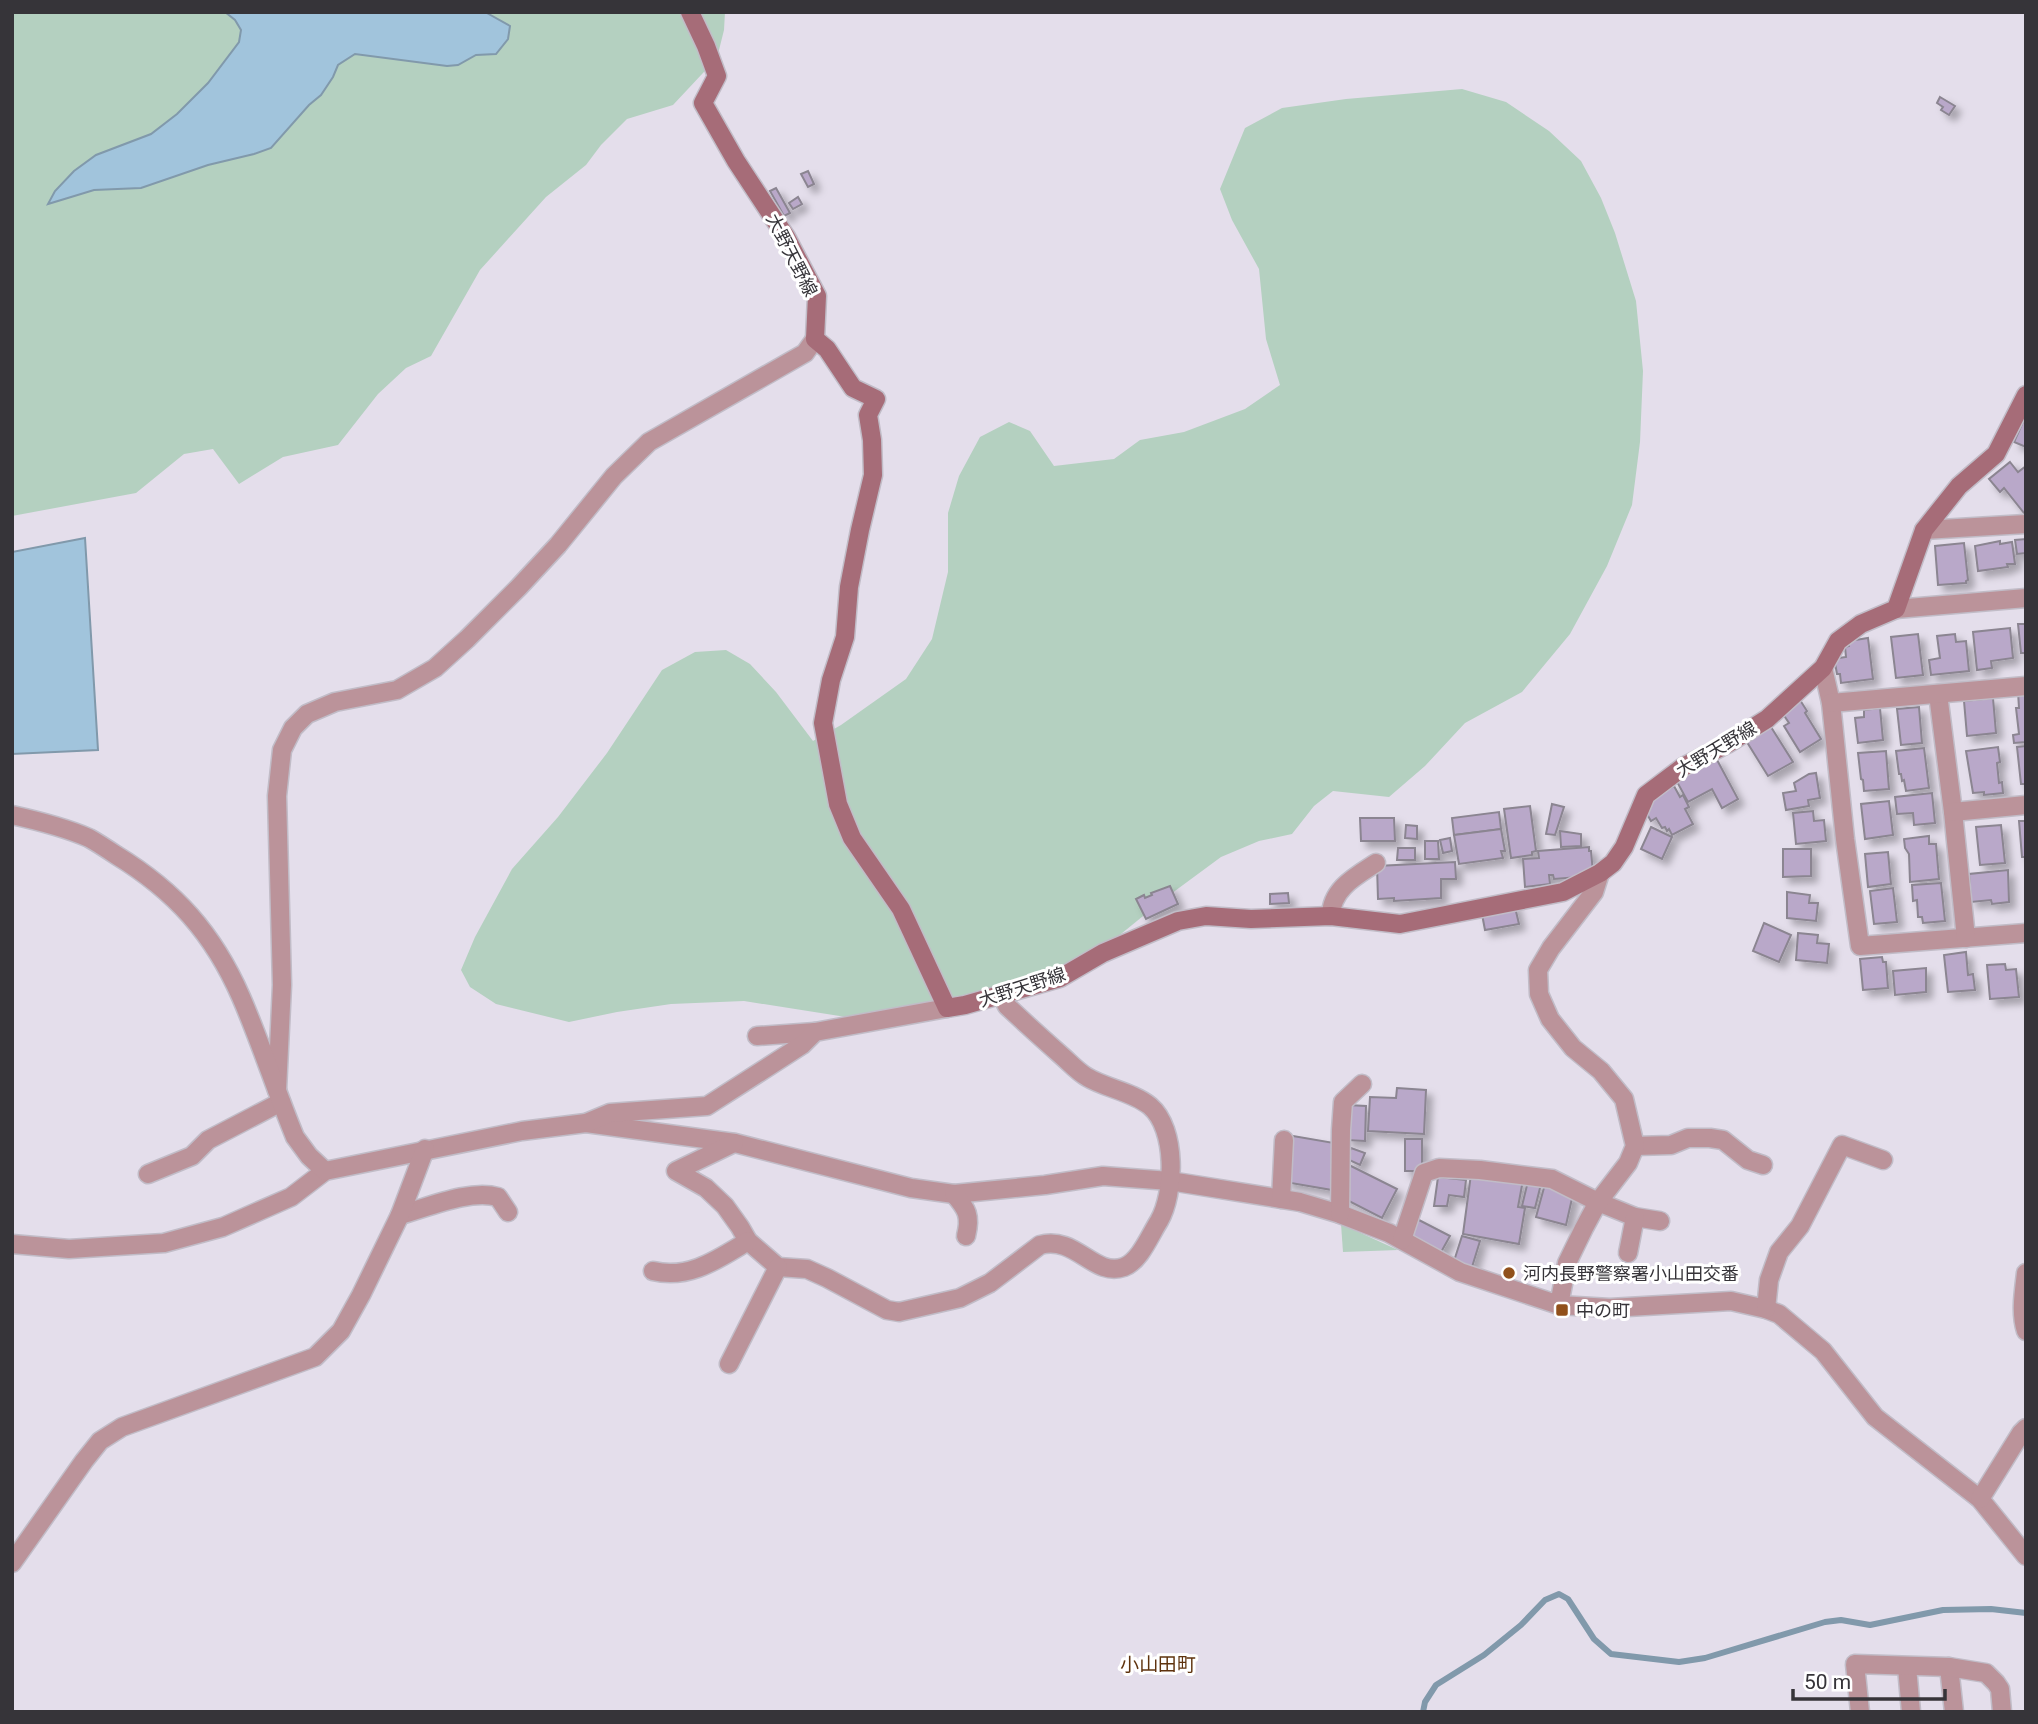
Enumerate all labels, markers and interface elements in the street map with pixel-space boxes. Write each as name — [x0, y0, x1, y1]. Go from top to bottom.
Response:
street label: 大野天野線 — [762, 210, 822, 300]
street label: 大野天野線 — [1672, 717, 1760, 781]
street label: 大野天野線 — [976, 963, 1068, 1011]
place label: 河内長野警察署小山田交番 — [1523, 1263, 1739, 1284]
marker: 河内長野警察署小山田交番 — [1501, 1265, 1517, 1281]
place label: 中の町 — [1576, 1300, 1630, 1321]
marker: 中の町 — [1554, 1302, 1570, 1318]
district label: 小山田町 — [1120, 1653, 1196, 1676]
scale bar — [1793, 1658, 1945, 1702]
text: 50 m — [1804, 1670, 1851, 1694]

